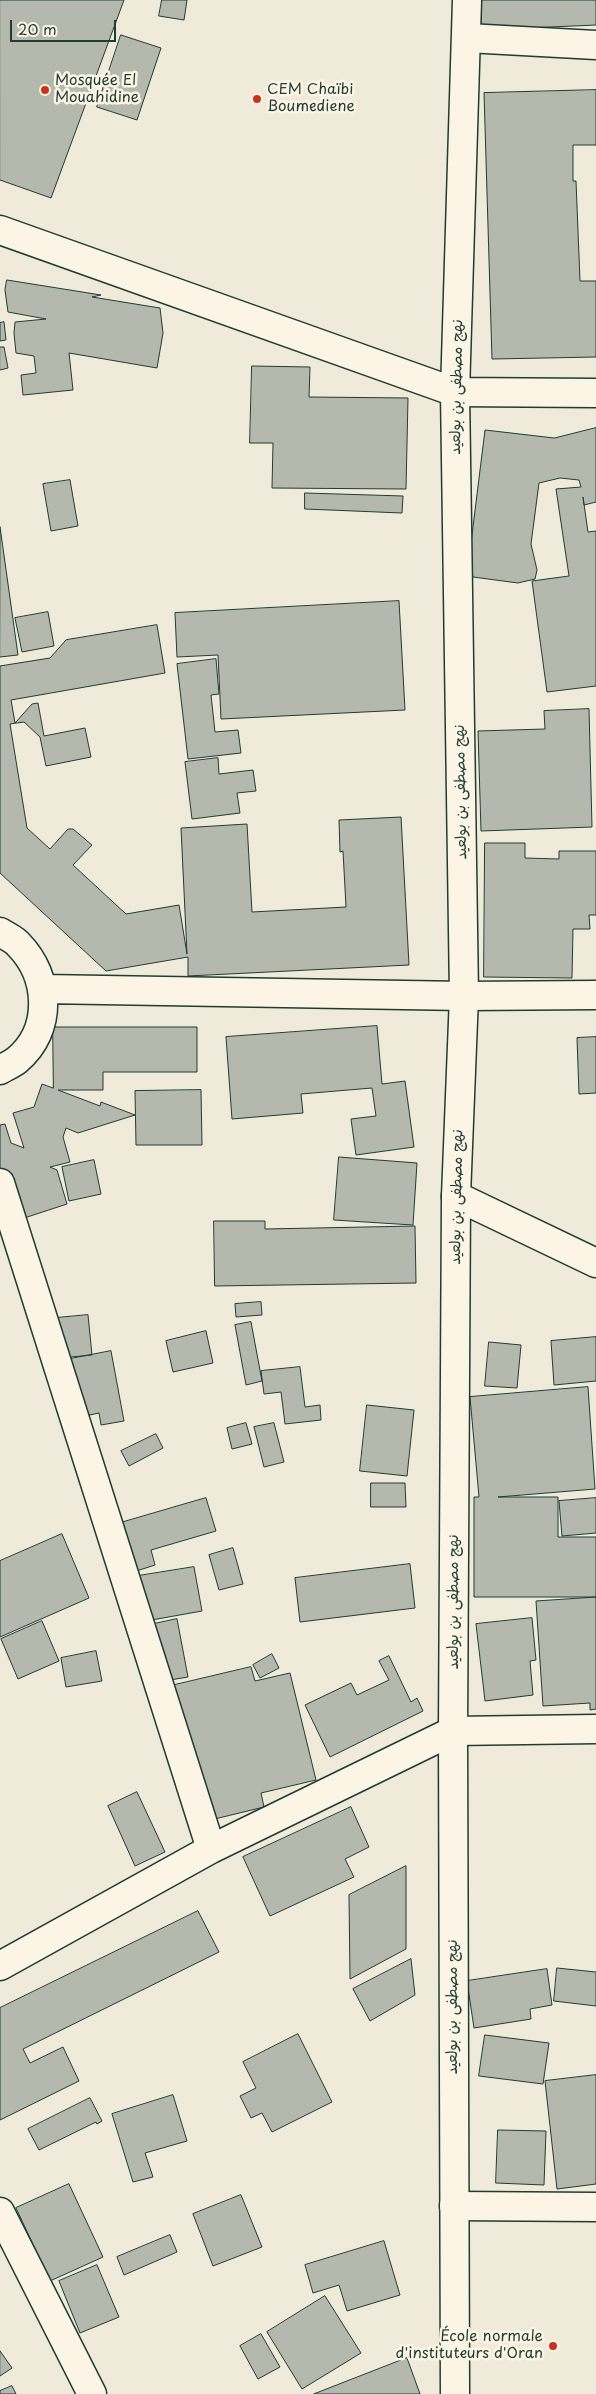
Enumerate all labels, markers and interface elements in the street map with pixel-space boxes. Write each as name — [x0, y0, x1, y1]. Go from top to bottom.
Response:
scale bar — [12, 10, 119, 42]
text: 20 m — [18, 17, 57, 40]
place label: Mosquée El Mouahidine — [55, 72, 139, 107]
place label: CEM Chaïbi Boumediene — [267, 81, 355, 116]
marker: Mosquée El Mouahidine — [39, 84, 51, 96]
marker: CEM Chaïbi Boumediene — [251, 93, 263, 105]
street label: نهج مصطفى بن بولعيد — [447, 319, 467, 455]
street label: نهج مصطفى بن بولعيد — [451, 724, 471, 860]
street label: نهج مصطفى بن بولعيد — [447, 1129, 467, 1265]
street label: نهج مصطفى بن بولعيد — [445, 1534, 463, 1670]
street label: نهج مصطفى بن بولعيد — [444, 1939, 462, 2075]
place label: École normale d'instituteurs d'Oran — [396, 2328, 543, 2363]
marker: École normale d'instituteurs d'Oran — [547, 2340, 559, 2352]

